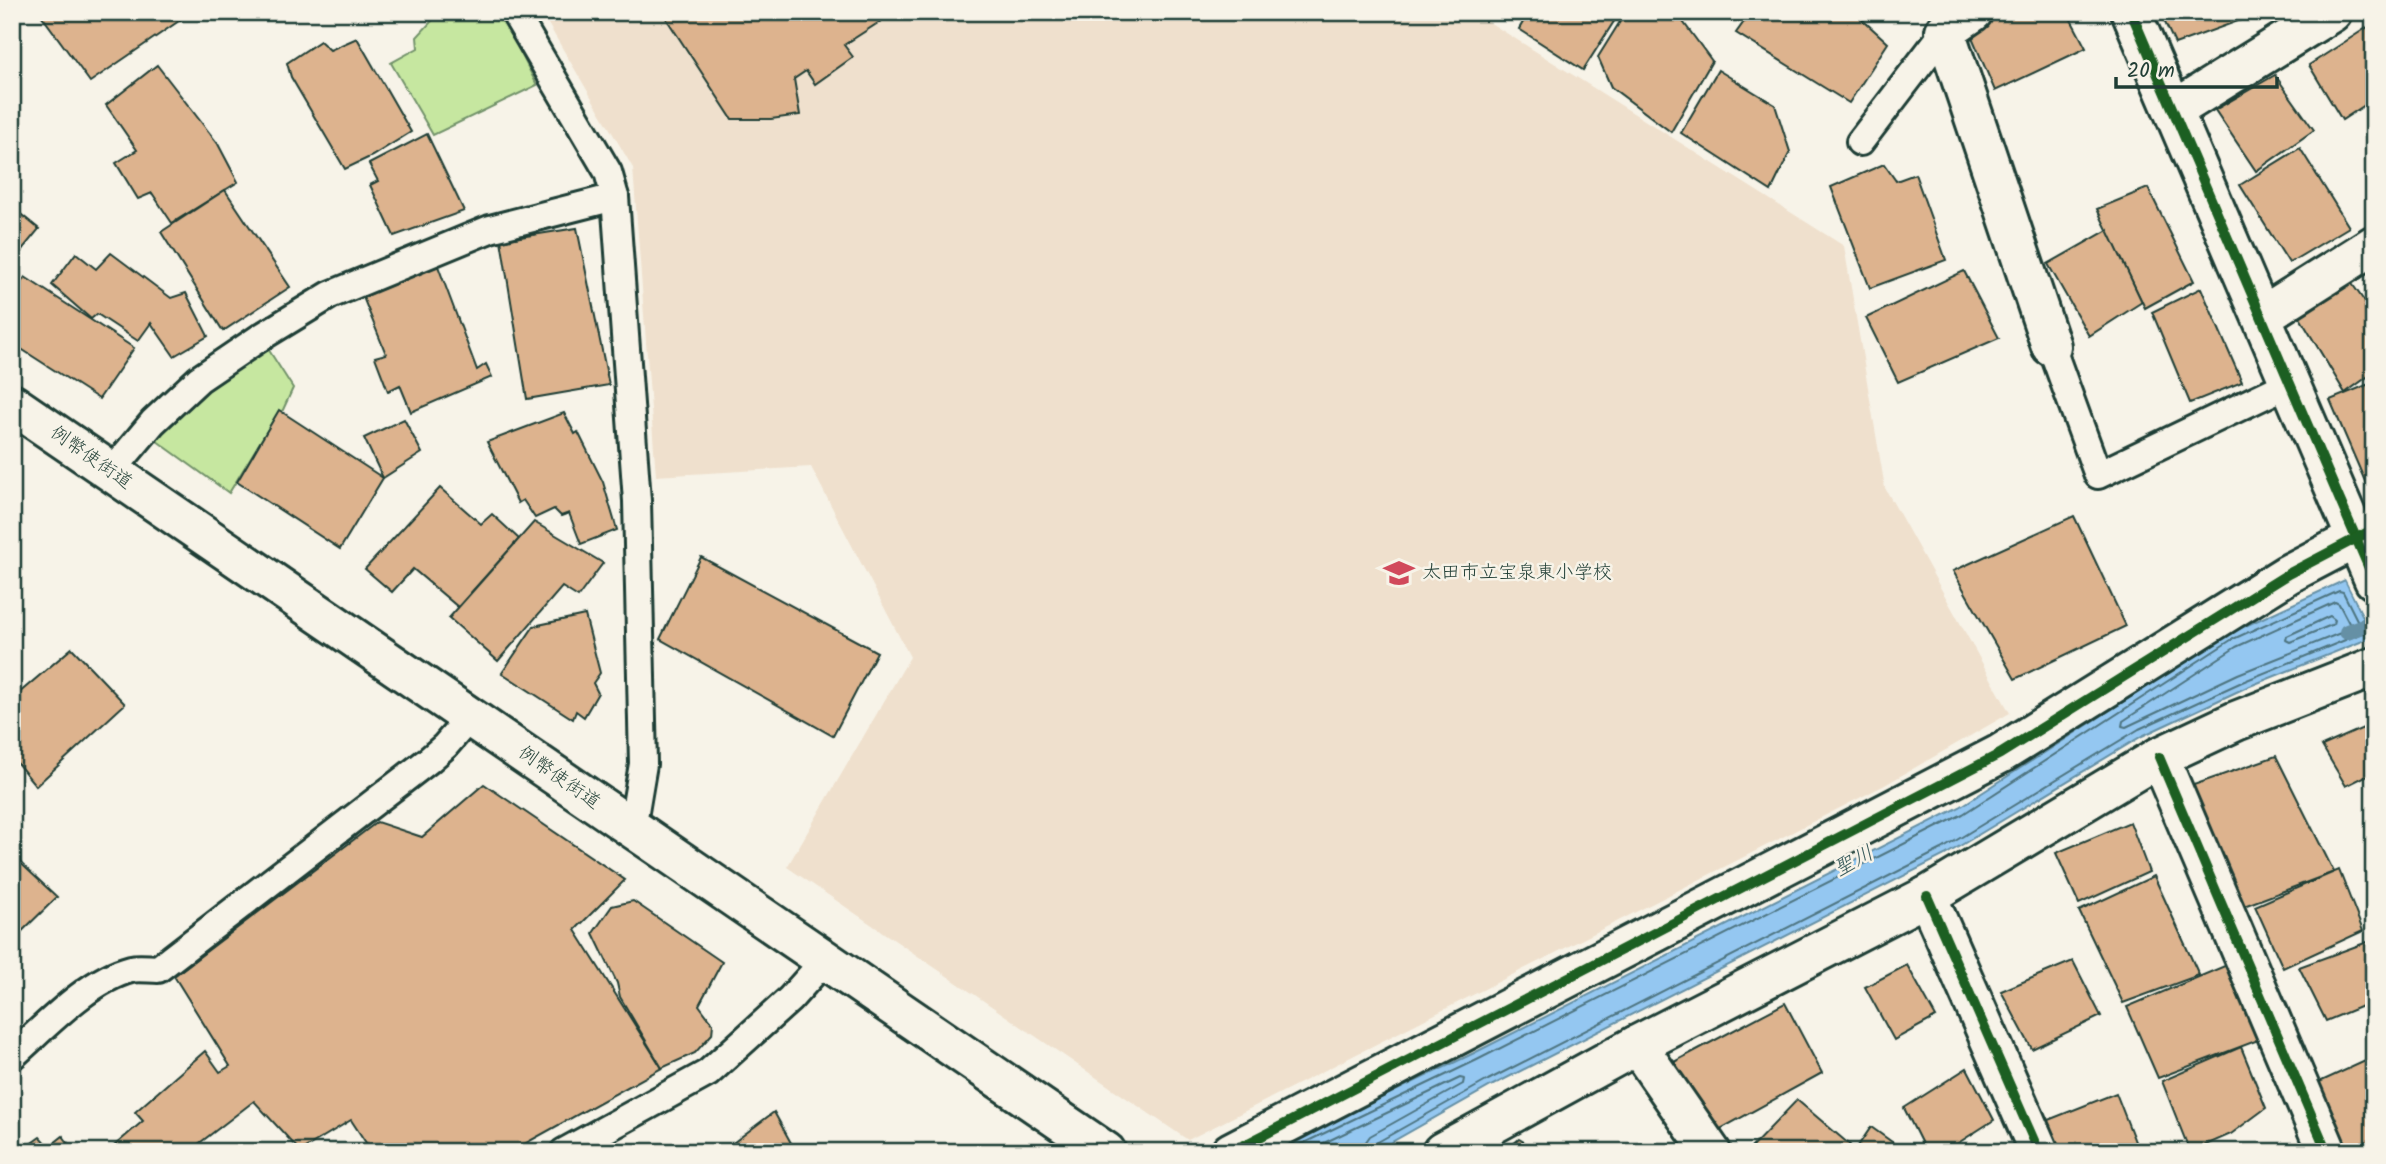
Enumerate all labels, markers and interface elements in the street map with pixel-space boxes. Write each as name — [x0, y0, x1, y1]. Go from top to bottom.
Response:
scale bar — [2116, 46, 2278, 90]
text: 20 m — [2127, 55, 2175, 88]
street label: 例幣使街道 — [43, 418, 139, 498]
school or university icon: 太田市立宝泉東小学校 — [1382, 556, 1416, 590]
place label: 太田市立宝泉東小学校 — [1422, 558, 1612, 588]
street label: 例幣使街道 — [511, 738, 607, 818]
water label: 聖川 — [1828, 838, 1880, 886]

